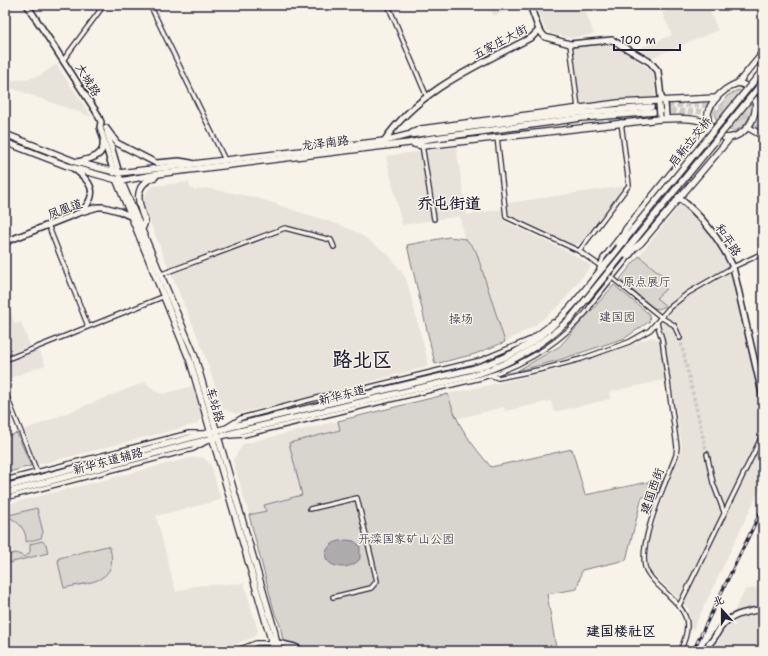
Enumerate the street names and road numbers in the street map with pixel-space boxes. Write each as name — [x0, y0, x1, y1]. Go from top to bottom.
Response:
street label: 五家庄大街 — [470, 21, 530, 63]
street label: 大城路 — [72, 60, 104, 100]
street label: 启新立交桥 — [665, 113, 716, 170]
street label: 龙泽南路 — [300, 132, 350, 154]
street label: 凤凰道 — [45, 195, 85, 223]
street label: 和平路 — [711, 221, 745, 259]
street label: 新华东道 — [317, 381, 367, 409]
street label: 车站路 — [202, 385, 228, 425]
street label: 新华东道辅路 — [71, 444, 145, 478]
street label: 建国西街 — [636, 466, 668, 516]

